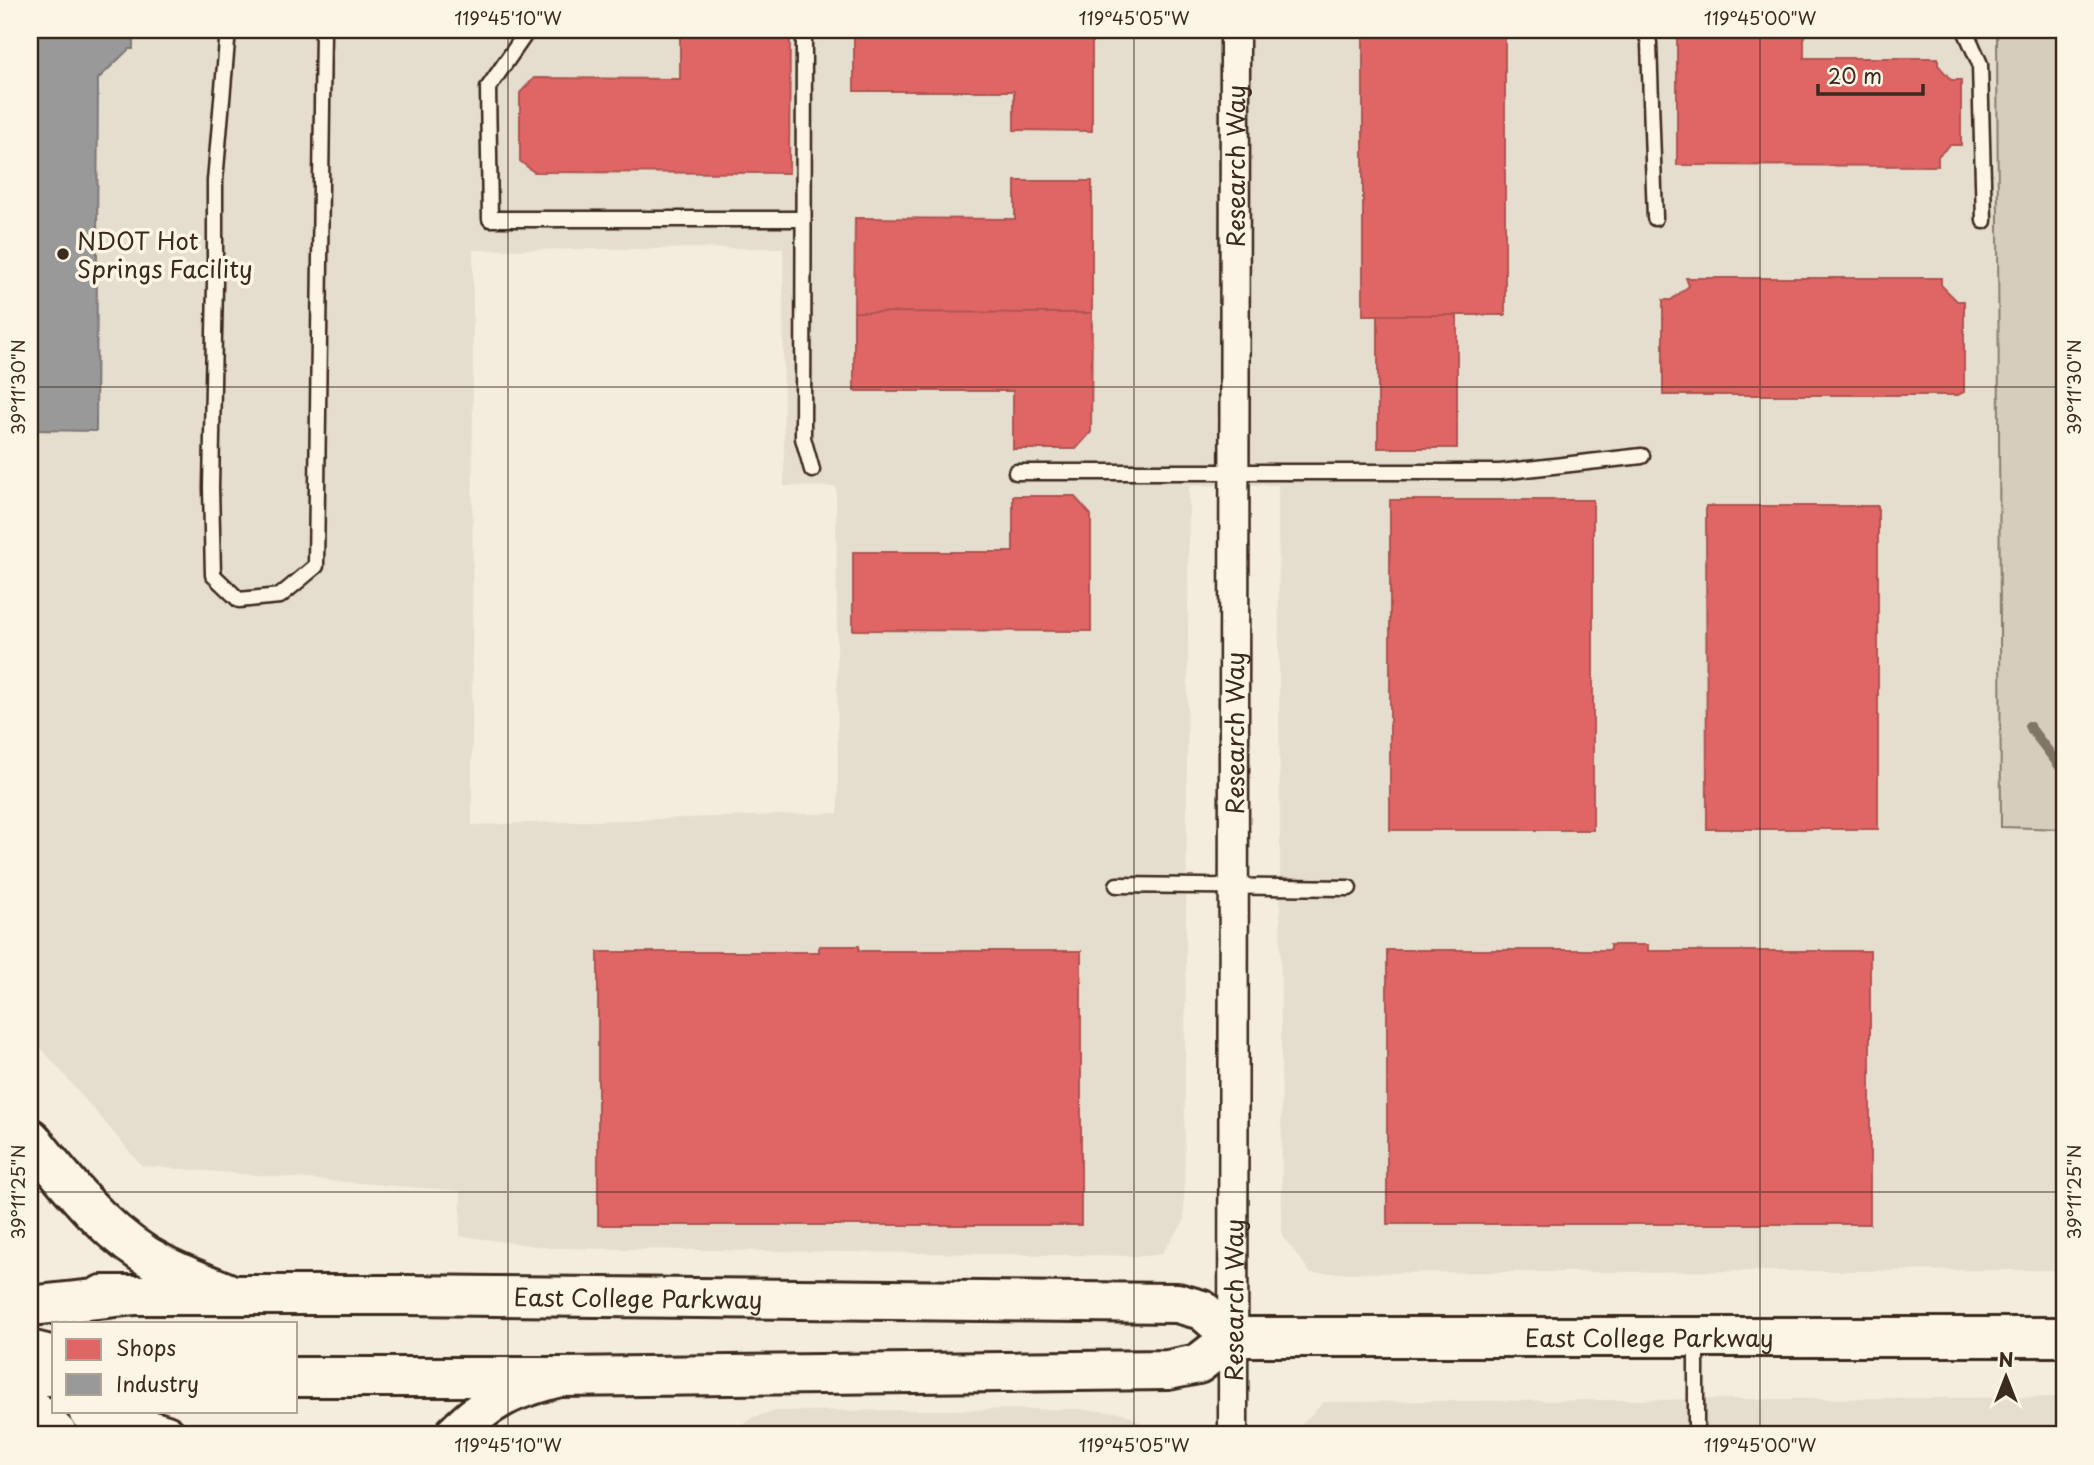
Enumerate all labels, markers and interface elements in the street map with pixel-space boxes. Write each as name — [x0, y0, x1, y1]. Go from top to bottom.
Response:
text: 119°45'10"W — [454, 4, 562, 31]
text: 119°45'05"W — [1079, 4, 1190, 31]
text: 119°45'00"W — [1704, 4, 1817, 31]
scale bar — [1818, 52, 1923, 96]
text: 20 m — [1828, 59, 1882, 91]
street label: Research Way — [1217, 85, 1253, 247]
place label: NDOT Hot Springs Facility — [77, 222, 253, 286]
marker: NDOT Hot Springs Facility — [55, 246, 71, 262]
text: 39°11'30"N — [4, 339, 31, 435]
text: 39°11'30"N — [2060, 339, 2087, 435]
street label: Research Way — [1216, 652, 1252, 814]
text: 39°11'25"N — [4, 1145, 31, 1239]
text: 39°11'25"N — [2060, 1145, 2087, 1239]
street label: Research Way — [1215, 1219, 1251, 1381]
street label: East College Parkway — [513, 1278, 763, 1317]
street label: East College Parkway — [1525, 1319, 1774, 1355]
legend — [52, 1322, 298, 1412]
text: Shops — [116, 1331, 176, 1363]
north arrow — [1972, 1342, 2042, 1412]
text: N — [1998, 1345, 2014, 1373]
text: Industry — [116, 1367, 199, 1399]
text: 119°45'10"W — [454, 1431, 562, 1458]
text: 119°45'05"W — [1079, 1431, 1190, 1458]
text: 119°45'00"W — [1704, 1431, 1817, 1458]

